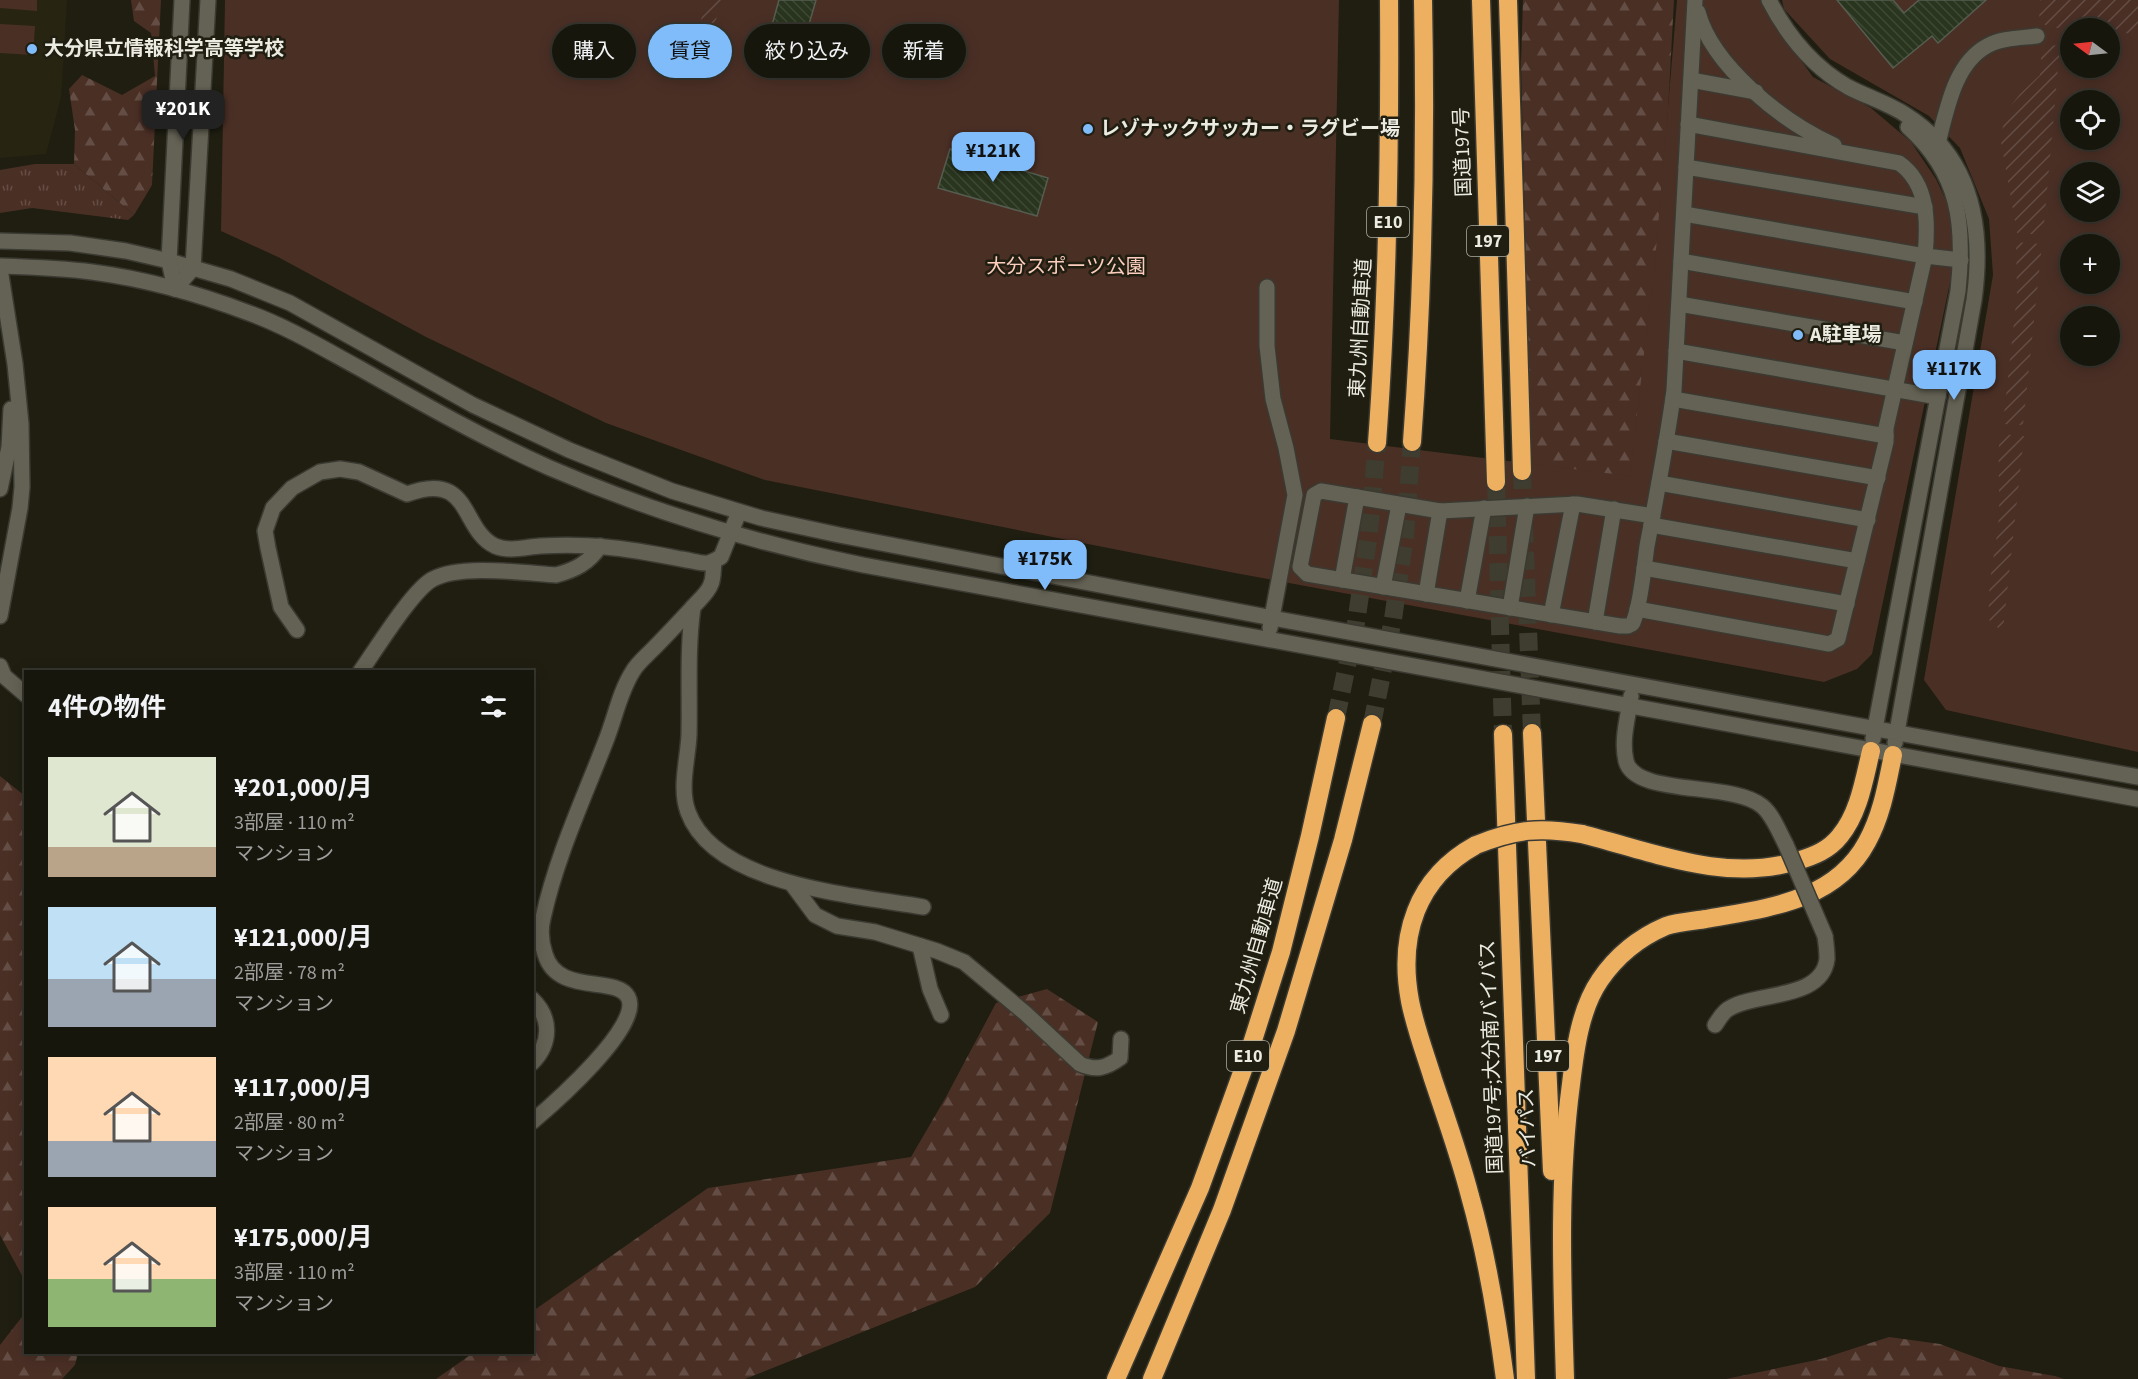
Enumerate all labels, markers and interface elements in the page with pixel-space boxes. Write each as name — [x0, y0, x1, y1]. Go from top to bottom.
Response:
north arrow — [2060, 18, 2120, 78]
map controls — [2060, 18, 2120, 366]
chip: 購入 — [552, 24, 636, 78]
chip: 賃貸 — [648, 24, 732, 78]
chip: 絞り込み — [744, 24, 870, 78]
chip: 新着 — [882, 24, 966, 78]
place label: 大分県立情報科学高等学校 — [44, 35, 284, 63]
marker: 大分県立情報科学高等学校 — [25, 42, 39, 56]
pin: ¥201K — [141, 90, 225, 141]
button: locate — [2060, 90, 2120, 150]
text: ¥201K — [156, 95, 210, 123]
street label: 国道197号 — [1447, 107, 1479, 197]
place label: レゾナックサッカー・ラグビー場 — [1100, 115, 1400, 143]
marker: レゾナックサッカー・ラグビー場 — [1081, 122, 1095, 136]
pin: ¥121K — [951, 132, 1035, 183]
text: ¥121K — [966, 137, 1020, 165]
button: layers — [2060, 162, 2120, 222]
road number: E10 — [1367, 207, 1409, 237]
road number: 197 — [1467, 226, 1509, 256]
button: + — [2060, 234, 2120, 294]
park label: 大分スポーツ公園 — [986, 253, 1146, 281]
street label: 東九州自動車道 — [1343, 257, 1379, 399]
button: − — [2060, 306, 2120, 366]
place label: A駐車場 — [1809, 321, 1881, 349]
marker: A駐車場 — [1791, 328, 1805, 342]
pin: ¥117K — [1912, 350, 1996, 401]
text: ¥117K — [1927, 355, 1981, 383]
pin: ¥175K — [1003, 540, 1087, 591]
text: ¥175K — [1018, 545, 1072, 573]
text: 4件の物件 — [48, 689, 166, 726]
icon: filters — [477, 690, 510, 723]
text: ¥201,000/月 — [234, 769, 373, 806]
icon: home — [96, 781, 168, 853]
text: 3部屋 · 110 m² — [234, 809, 355, 837]
text: マンション — [234, 840, 334, 868]
street label: 東九州自動車道 — [1224, 875, 1290, 1017]
text: ¥121,000/月 — [234, 919, 373, 956]
icon: home — [96, 931, 168, 1003]
street label: 国道197号;大分南バイパス — [1474, 939, 1510, 1175]
text: 2部屋 · 78 m² — [234, 959, 345, 987]
text: マンション — [234, 990, 334, 1018]
road number: E10 — [1227, 1041, 1269, 1071]
road number: 197 — [1527, 1041, 1569, 1071]
text: ¥117,000/月 — [234, 1069, 373, 1106]
icon: home — [96, 1081, 168, 1153]
street label: バイパス — [1513, 1088, 1543, 1168]
text: 2部屋 · 80 m² — [234, 1109, 345, 1137]
text: マンション — [234, 1140, 334, 1168]
text: ¥175,000/月 — [234, 1219, 373, 1256]
icon: home — [96, 1231, 168, 1303]
text: 3部屋 · 110 m² — [234, 1259, 355, 1287]
text: マンション — [234, 1290, 334, 1318]

